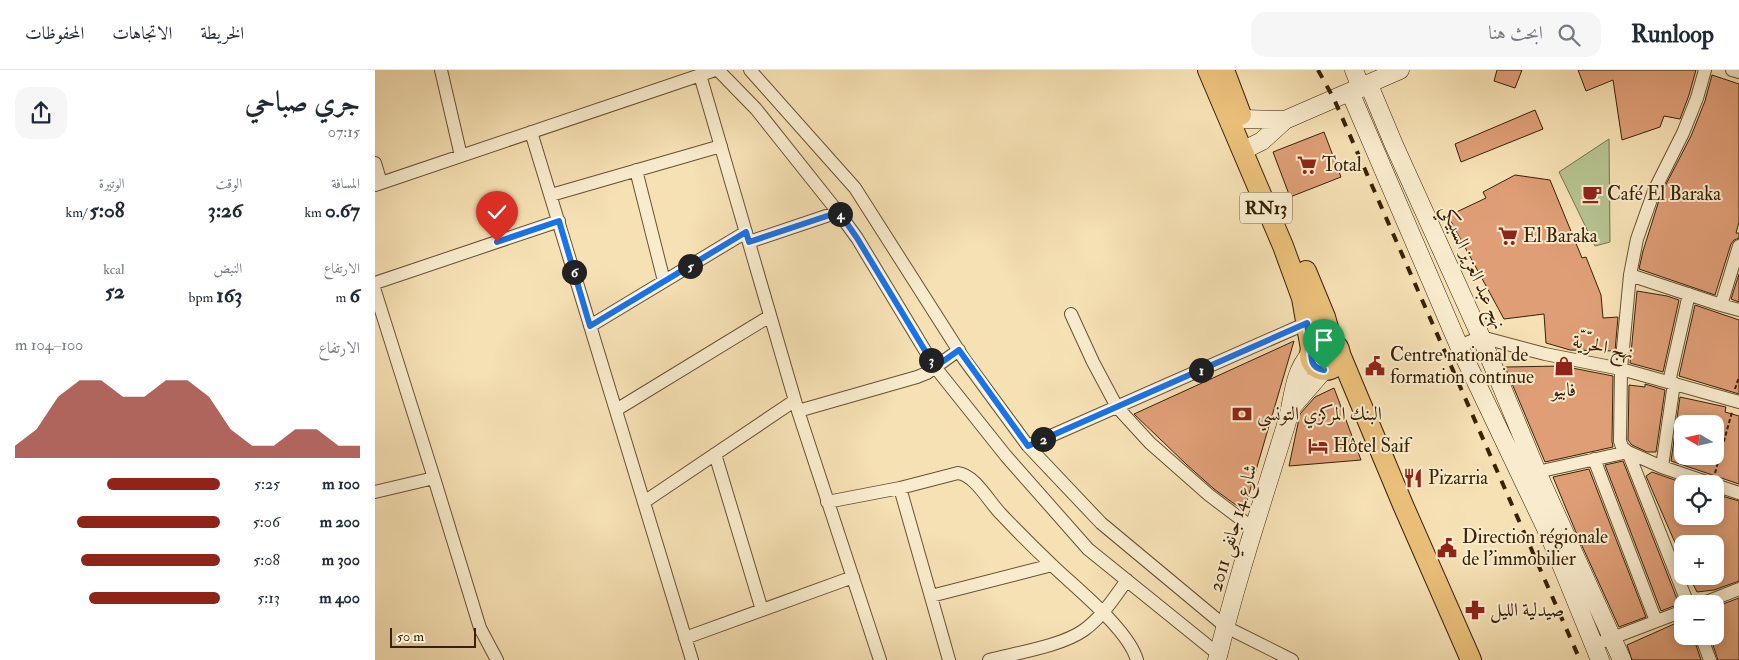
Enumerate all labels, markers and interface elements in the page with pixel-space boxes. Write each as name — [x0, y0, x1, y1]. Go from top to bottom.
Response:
search box — [1251, 12, 1601, 57]
text: Runloop — [1631, 19, 1714, 50]
text: ابحث هنا — [1488, 21, 1543, 45]
icon: search — [1555, 21, 1583, 49]
text: المحفوظات — [25, 22, 84, 45]
text: الاتجاهات — [112, 22, 172, 45]
text: الخريطة — [200, 22, 244, 45]
text: جري صباحي — [245, 85, 360, 120]
button: share — [15, 87, 67, 139]
text: 07:15 — [328, 122, 360, 142]
place label: Total — [1322, 153, 1362, 177]
supermarket icon: Total — [1296, 154, 1318, 176]
text: الوتيرة — [99, 175, 125, 192]
text: الوقت — [216, 175, 242, 192]
text: المسافة — [331, 175, 360, 192]
place label: Café El Baraka — [1607, 182, 1721, 206]
cafe icon: Café El Baraka — [1581, 183, 1603, 205]
pin — [476, 191, 518, 242]
road number: RN13 — [1240, 192, 1292, 224]
text: 5:08 — [90, 197, 125, 224]
text: 3:26 — [208, 197, 242, 224]
text: 0.67 — [325, 197, 360, 224]
icon: check — [483, 198, 511, 226]
street label: نهج عبد العزيز السبيكي — [1430, 201, 1511, 335]
pin: 4 — [827, 202, 853, 226]
text: /km — [65, 204, 90, 221]
text: km — [304, 204, 325, 221]
text: 4 — [837, 206, 844, 223]
place label: El Baraka — [1523, 224, 1598, 248]
supermarket icon: El Baraka — [1497, 225, 1519, 247]
pin: 5 — [677, 254, 703, 278]
text: 5 — [687, 258, 694, 275]
text: النبض — [213, 260, 242, 277]
text: الارتفاع — [324, 260, 360, 277]
pin: 6 — [561, 260, 587, 284]
text: kcal — [103, 261, 125, 278]
text: 6 — [571, 264, 578, 281]
text: 52 — [105, 278, 125, 305]
text: 163 — [216, 282, 242, 309]
text: 6 — [349, 282, 360, 309]
text: bpm — [189, 289, 216, 306]
text: m — [336, 289, 349, 306]
pin — [1303, 319, 1345, 370]
icon: arrive — [1310, 326, 1338, 354]
street label: نهج الحرّيّة — [1569, 328, 1636, 370]
text: 100–104 m — [15, 335, 83, 355]
text: الارتفاع — [318, 338, 360, 358]
place label: Centre national de formation continue — [1390, 343, 1534, 389]
pin: 3 — [919, 348, 943, 372]
text: 3 — [929, 352, 934, 369]
public building icon: Centre national de formation continue — [1364, 355, 1386, 377]
shop icon: فابيو — [1553, 355, 1575, 377]
pin: 1 — [1189, 358, 1213, 382]
text: 1 — [1199, 362, 1204, 379]
place label: فابيو — [1550, 378, 1576, 402]
place label: البنك المركزي التونسي — [1257, 402, 1382, 431]
bank icon: البنك المركزي التونسي — [1231, 403, 1253, 425]
north arrow — [1674, 415, 1724, 465]
map controls — [1674, 415, 1724, 645]
pin: 2 — [1031, 426, 1055, 452]
text: 2 — [1040, 431, 1047, 448]
place label: Hôtel Saif — [1333, 434, 1413, 458]
hotel icon: Hôtel Saif — [1307, 435, 1329, 457]
street label: شارع 14 جانفي 2011 — [1203, 462, 1268, 596]
place label: Pizarria — [1428, 466, 1488, 490]
restaurant icon: Pizarria — [1402, 467, 1424, 489]
text: 5:25 — [254, 474, 280, 494]
text: 100 m — [322, 474, 360, 494]
button: locate — [1674, 475, 1724, 525]
text: 5:06 — [253, 512, 280, 532]
text: 200 m — [320, 512, 360, 532]
place label: Direction régionale de l'immobilier — [1462, 525, 1608, 571]
button: + — [1674, 535, 1724, 585]
public building icon: Direction régionale de l'immobilier — [1436, 537, 1458, 559]
text: 5:08 — [253, 550, 280, 570]
text: 300 m — [322, 550, 360, 570]
text: 5:13 — [257, 588, 280, 608]
text: 400 m — [319, 588, 360, 608]
button: − — [1674, 595, 1724, 645]
place label: صيدلية الليل — [1490, 598, 1564, 623]
pharmacy icon: صيدلية الليل — [1464, 599, 1486, 621]
scale bar — [390, 625, 476, 648]
text: 50 m — [397, 628, 424, 645]

